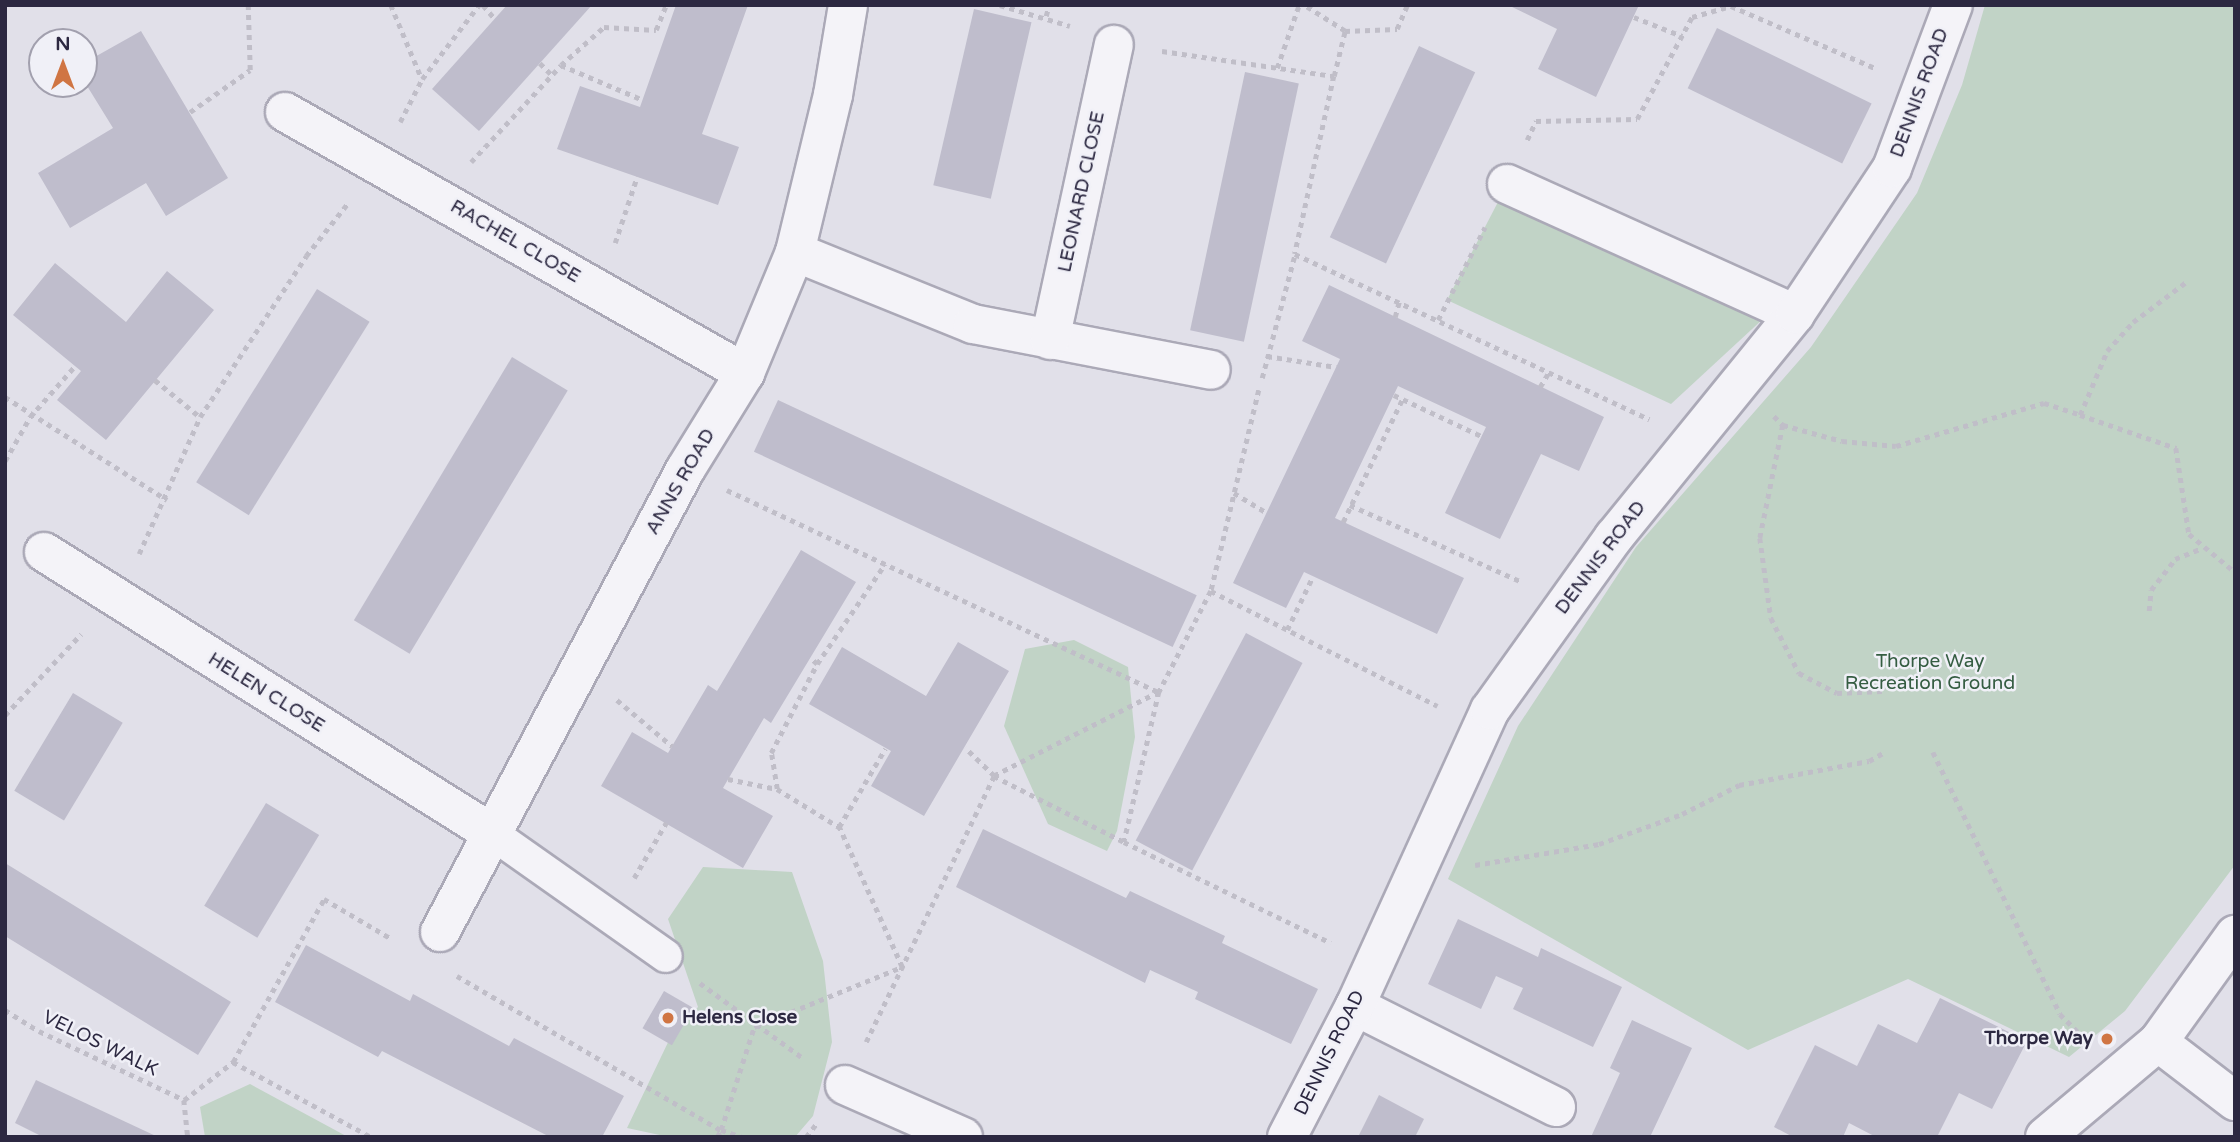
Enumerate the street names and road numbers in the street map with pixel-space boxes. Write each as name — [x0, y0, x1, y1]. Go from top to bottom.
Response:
street label: DENNIS ROAD — [1886, 25, 1954, 161]
street label: LEONARD CLOSE — [1054, 109, 1110, 275]
street label: RACHEL CLOSE — [446, 196, 584, 288]
street label: ANNS ROAD — [642, 425, 720, 539]
street label: DENNIS ROAD — [1551, 497, 1651, 619]
street label: HELEN CLOSE — [204, 648, 328, 738]
street label: DENNIS ROAD — [1290, 987, 1370, 1119]
street label: VELOS WALK — [39, 1006, 161, 1082]

